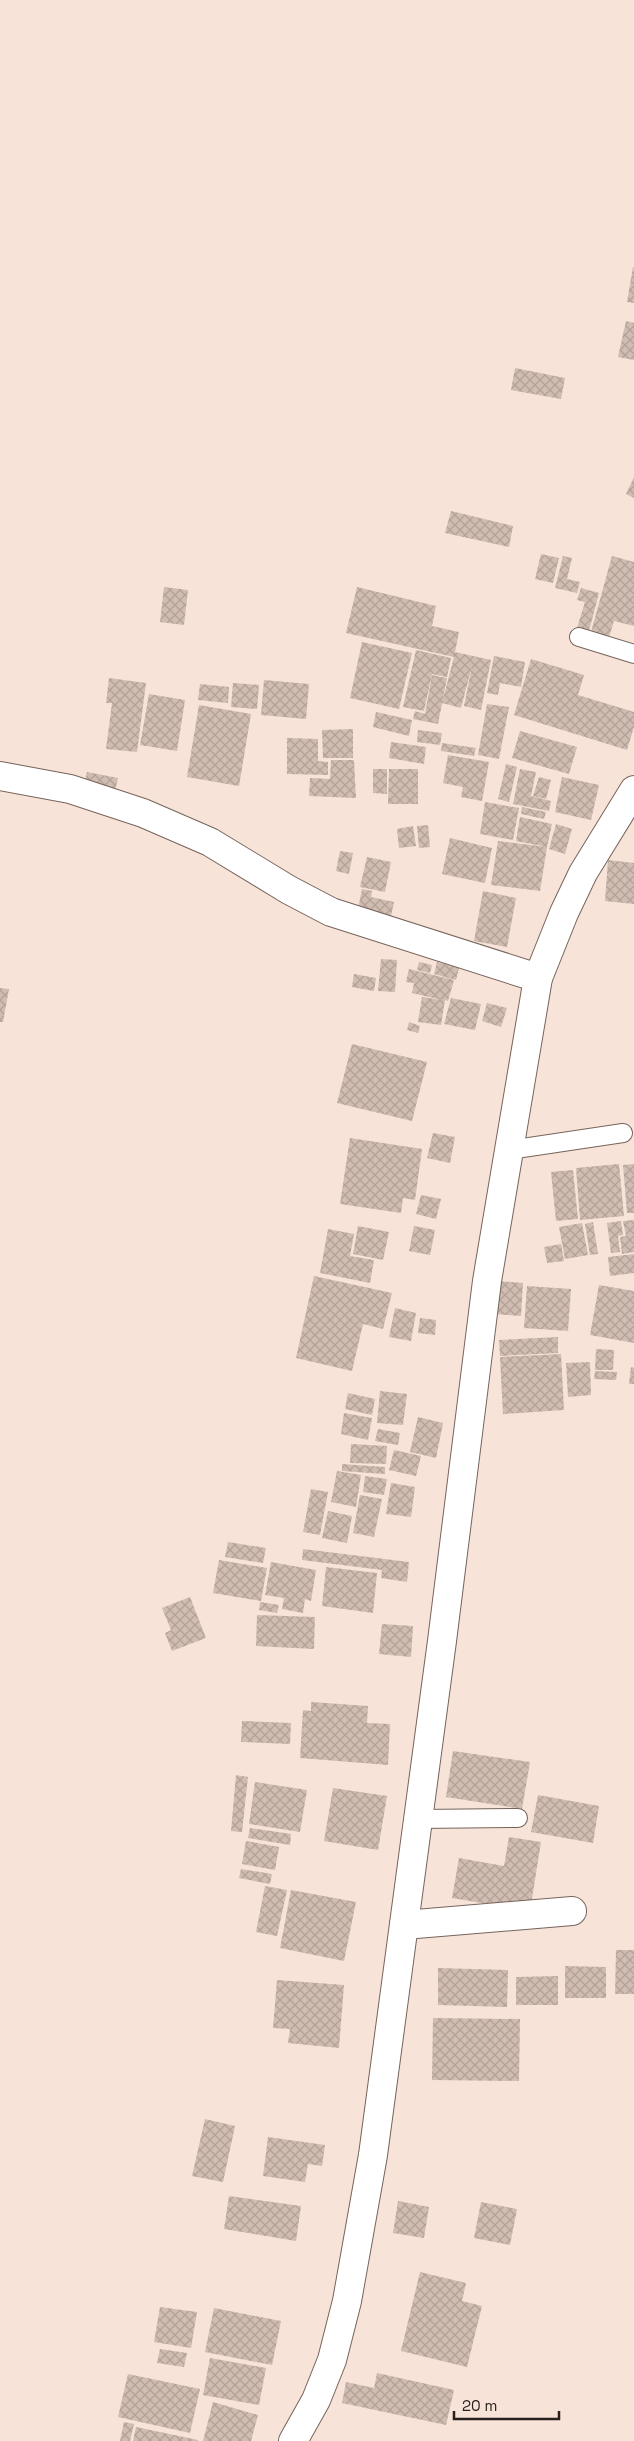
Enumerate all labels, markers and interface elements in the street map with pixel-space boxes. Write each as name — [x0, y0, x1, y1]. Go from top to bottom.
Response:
scale bar — [454, 2388, 559, 2420]
text: 20 m — [462, 2396, 497, 2415]

